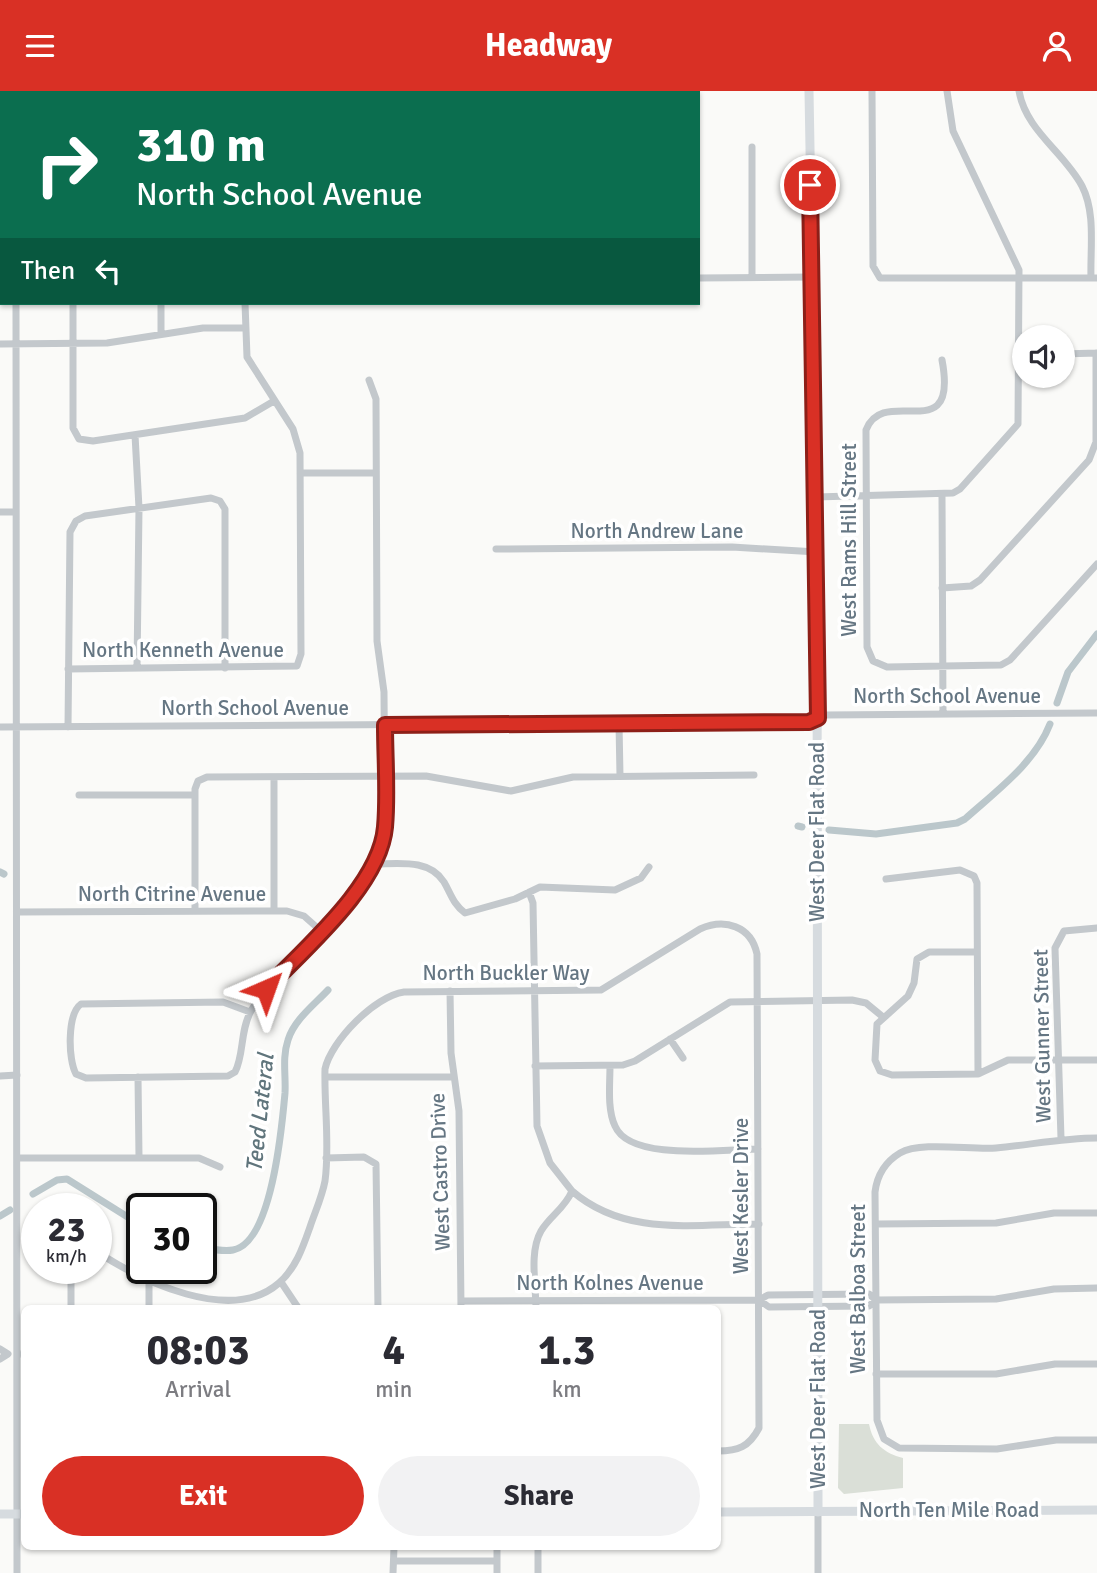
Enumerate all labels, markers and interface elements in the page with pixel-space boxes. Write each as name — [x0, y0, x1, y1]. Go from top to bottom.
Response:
text: Headway — [485, 26, 612, 65]
icon: menu — [21, 27, 59, 65]
icon: person — [1038, 27, 1076, 65]
text: 310 m — [136, 115, 266, 175]
icon: right — [21, 119, 112, 210]
pin — [780, 155, 840, 215]
icon: arrive — [791, 166, 829, 204]
text: North School Avenue — [136, 175, 423, 214]
icon: left — [89, 252, 127, 290]
text: Then — [21, 255, 75, 287]
map controls — [1012, 325, 1075, 388]
button: sound — [1012, 325, 1075, 388]
street label: West Rams Hill Street — [836, 443, 862, 637]
street label: North Andrew Lane — [571, 518, 743, 544]
street label: North Kenneth Avenue — [82, 637, 284, 663]
street label: North School Avenue — [853, 683, 1041, 709]
street label: North School Avenue — [161, 695, 349, 721]
street label: West Deer Flat Road — [804, 742, 830, 922]
street label: North Citrine Avenue — [78, 881, 266, 907]
street label: West Gunner Street — [1027, 949, 1057, 1123]
position arrow — [229, 952, 303, 1026]
street label: North Buckler Way — [422, 960, 590, 986]
water label: Teed Lateral — [239, 1050, 281, 1174]
street label: West Castro Drive — [424, 1092, 456, 1252]
street label: West Kesler Drive — [728, 1118, 754, 1274]
speed limit sign: 30 — [126, 1193, 217, 1284]
street label: West Balboa Street — [845, 1204, 871, 1374]
text: 23 — [48, 1208, 85, 1251]
text: km/h — [46, 1245, 87, 1267]
street label: North Kolnes Avenue — [516, 1270, 704, 1296]
street label: West Deer Flat Road — [805, 1309, 831, 1489]
text: 08:03 — [147, 1325, 250, 1376]
text: 4 — [383, 1325, 405, 1376]
text: 1.3 — [538, 1325, 595, 1376]
text: Arrival — [165, 1375, 231, 1404]
text: min — [375, 1375, 412, 1404]
text: km — [552, 1375, 582, 1404]
button: Exit — [42, 1456, 364, 1536]
button: Share — [378, 1456, 700, 1536]
street label: North Ten Mile Road — [859, 1497, 1039, 1523]

